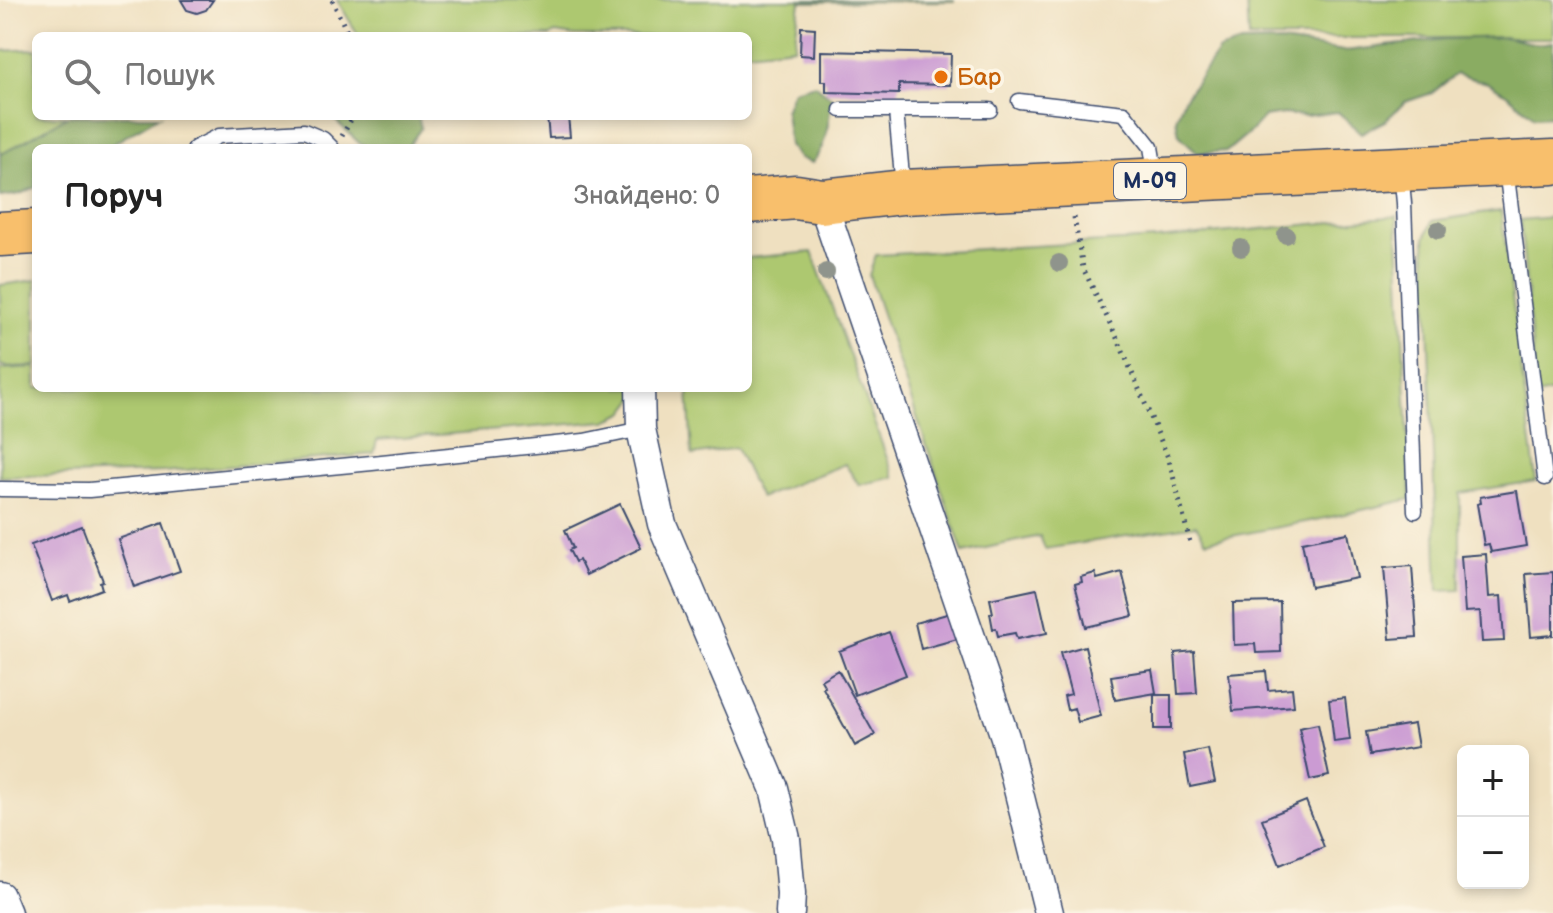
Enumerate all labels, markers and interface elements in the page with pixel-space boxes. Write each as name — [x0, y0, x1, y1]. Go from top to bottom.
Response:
search box — [32, 32, 752, 120]
icon: search — [60, 54, 104, 98]
text: Пошук — [124, 58, 215, 94]
place label: Бар — [957, 63, 1002, 92]
marker: Бар — [932, 68, 950, 86]
road number: М-09 — [1114, 163, 1186, 199]
text: Поруч — [64, 176, 163, 217]
text: Знайдено: 0 — [574, 181, 720, 212]
map controls — [1457, 745, 1529, 889]
button: + — [1457, 745, 1529, 817]
button: − — [1457, 817, 1529, 889]

